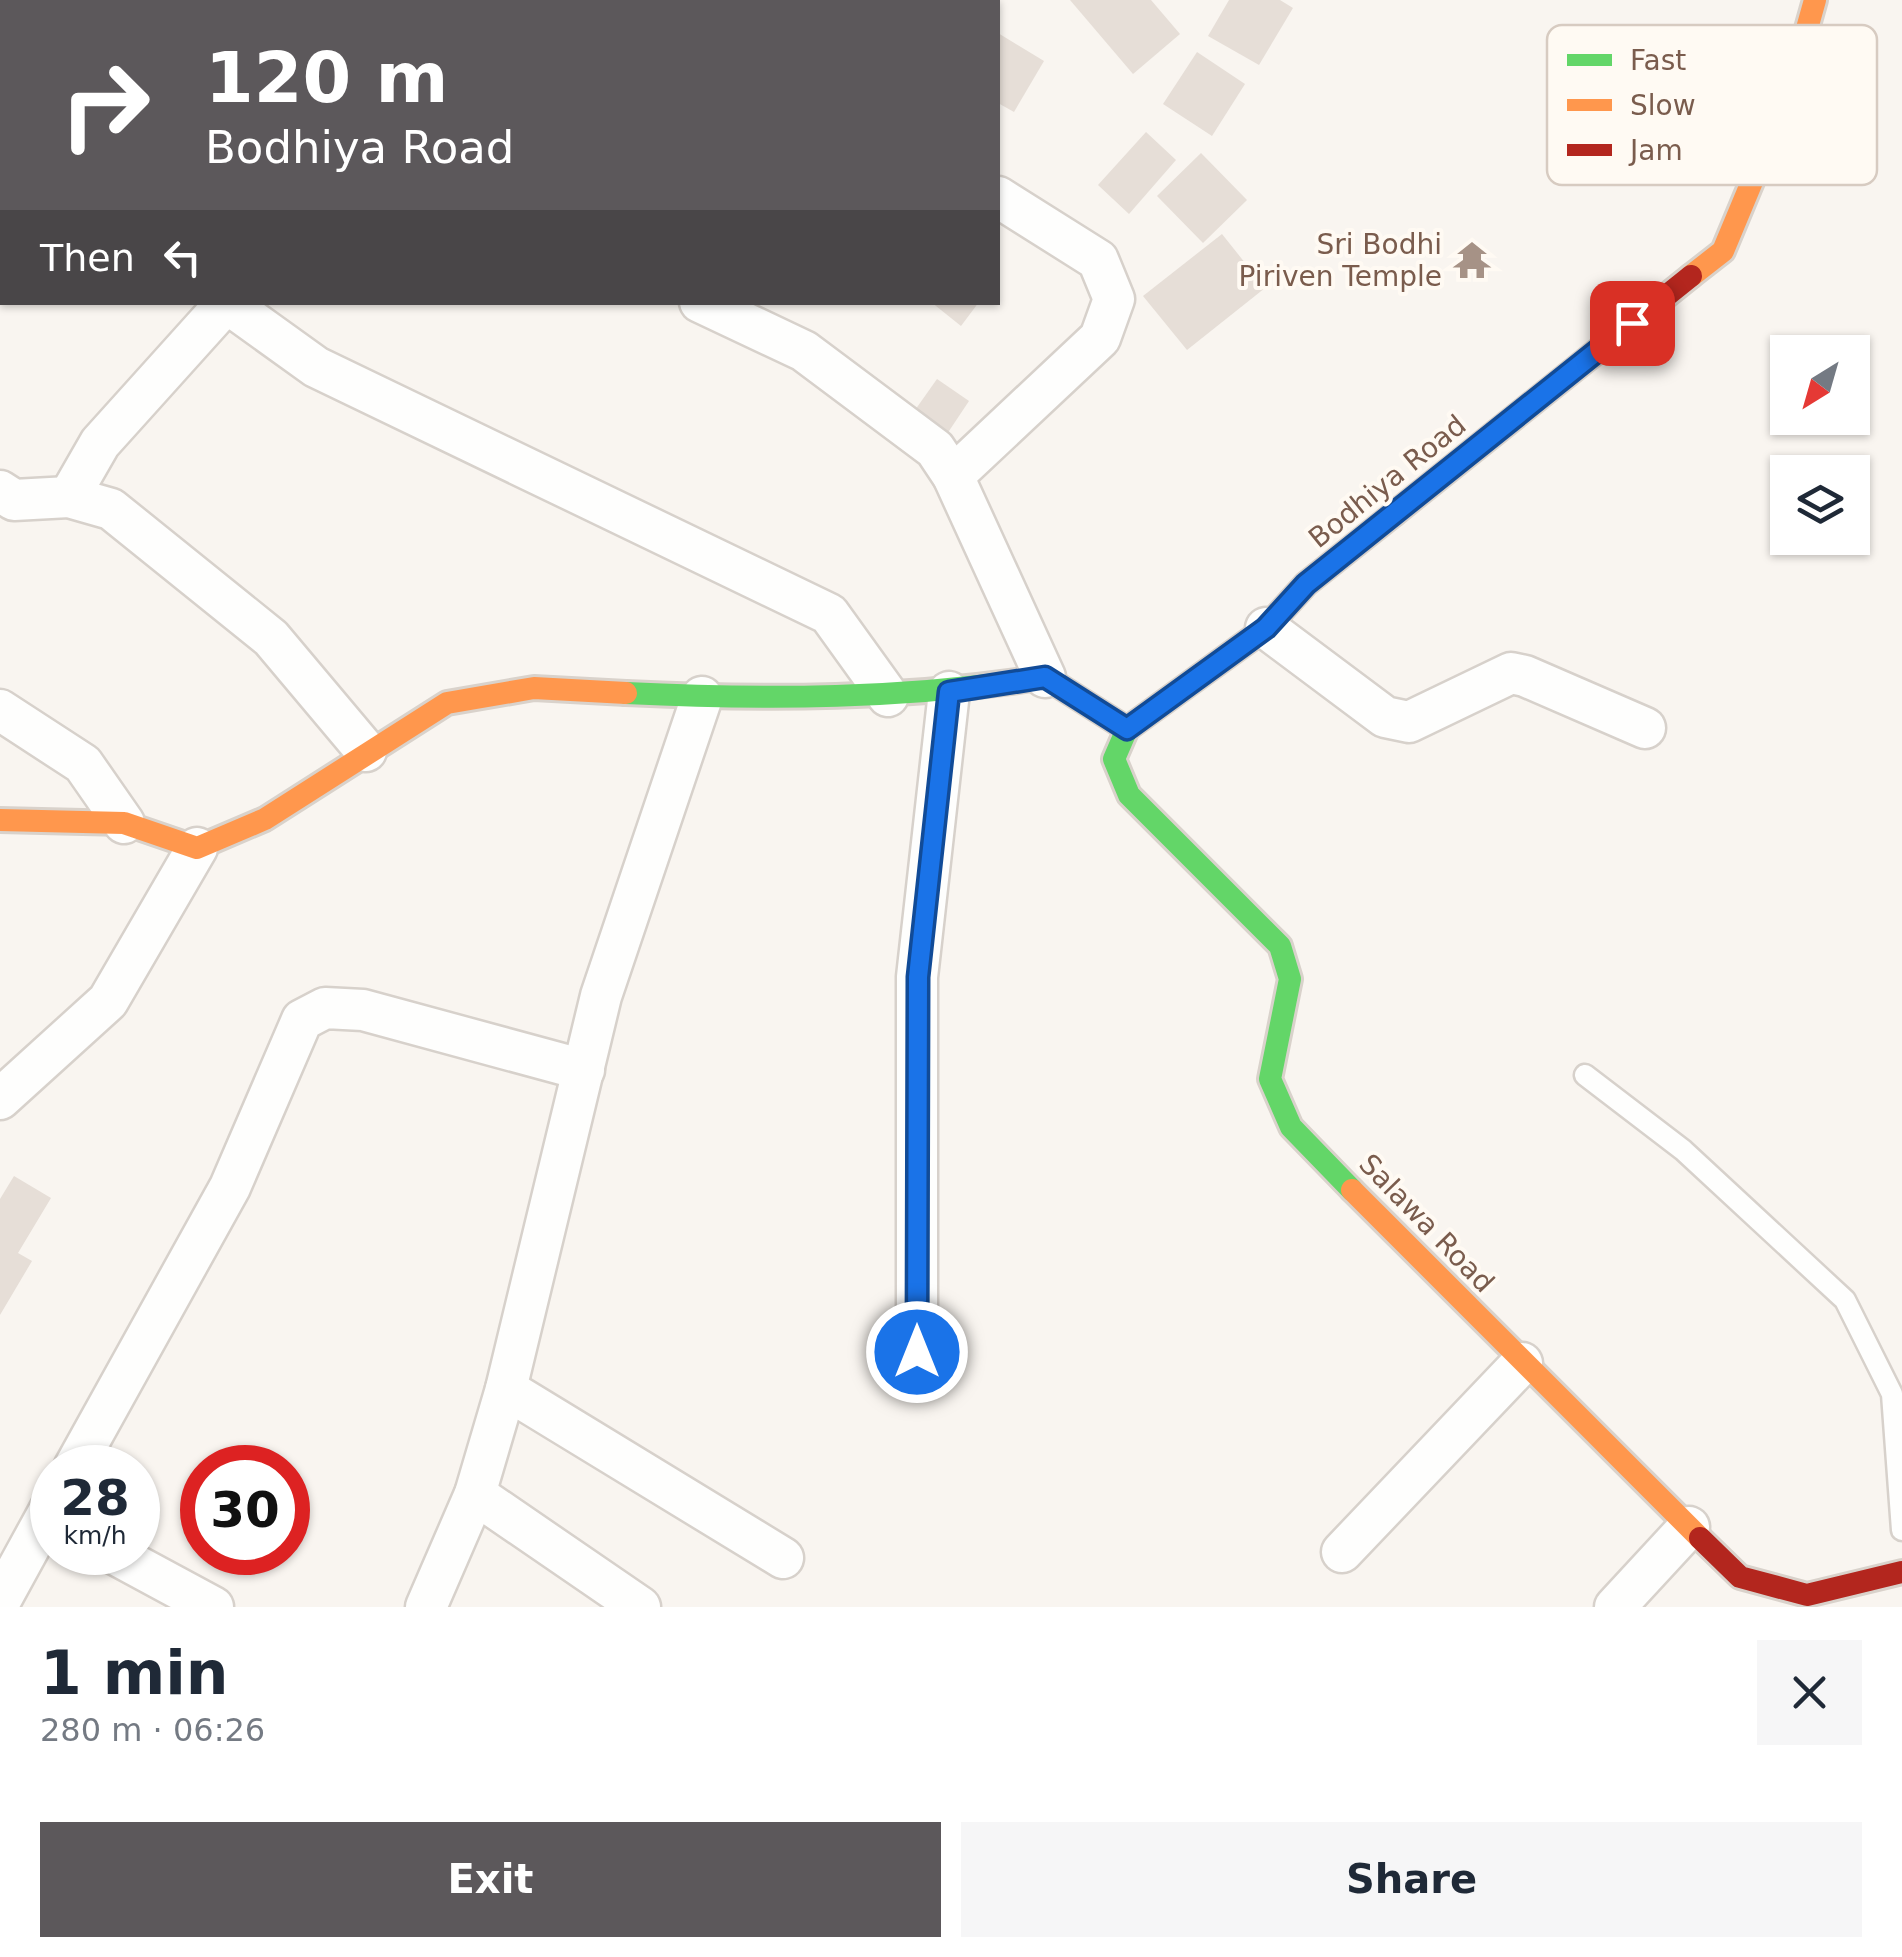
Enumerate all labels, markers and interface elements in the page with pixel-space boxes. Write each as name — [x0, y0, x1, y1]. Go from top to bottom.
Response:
legend — [1547, 25, 1877, 185]
text: 120 m — [205, 37, 448, 119]
icon: right — [40, 40, 170, 170]
text: Fast — [1630, 44, 1686, 77]
text: Slow — [1630, 89, 1696, 122]
text: Bodhiya Road — [205, 121, 514, 174]
text: Jam — [1628, 134, 1683, 167]
place label: Sri Bodhi Piriven Temple — [1239, 228, 1442, 293]
icon: left — [155, 230, 210, 285]
text: Then — [40, 236, 135, 280]
temple icon: Sri Bodhi Piriven Temple — [1451, 239, 1493, 281]
pin — [1590, 281, 1675, 366]
icon: arrive — [1605, 296, 1660, 351]
north arrow — [1770, 335, 1870, 435]
map controls — [1770, 335, 1870, 555]
street label: Bodhiya Road — [1302, 408, 1473, 555]
button: layers — [1770, 455, 1870, 555]
street label: Salawa Road — [1353, 1147, 1501, 1299]
position arrow — [865, 1300, 969, 1404]
speed limit sign: 30 — [180, 1445, 310, 1575]
text: 28 — [60, 1469, 130, 1527]
text: km/h — [63, 1521, 127, 1550]
text: 1 min — [40, 1638, 228, 1708]
button: close — [1757, 1640, 1862, 1745]
text: 280 m · 06:26 — [40, 1711, 265, 1749]
button: Exit — [40, 1822, 941, 1937]
button: Share — [961, 1822, 1862, 1937]

